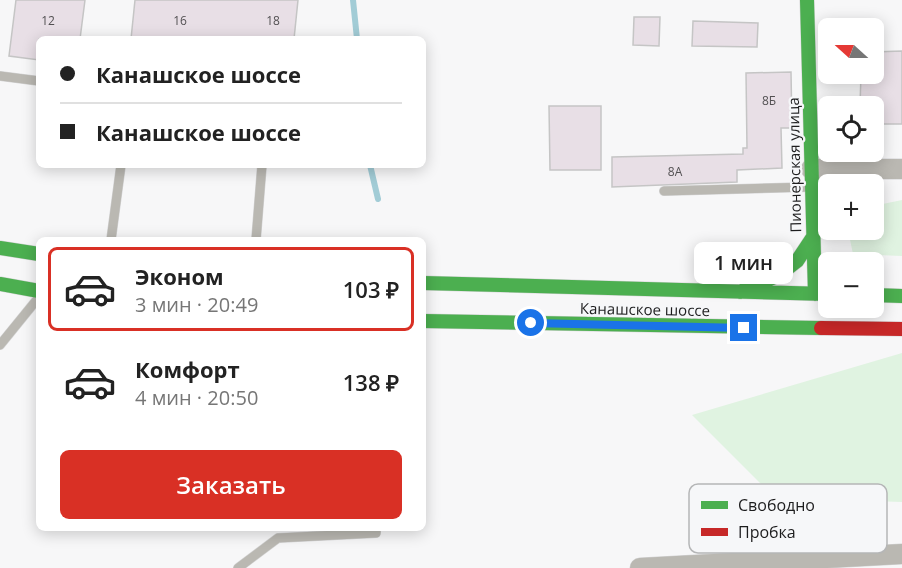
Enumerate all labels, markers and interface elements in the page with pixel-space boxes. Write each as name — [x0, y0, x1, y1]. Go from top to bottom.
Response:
house number: 12 — [41, 12, 55, 29]
house number: 16 — [173, 12, 187, 29]
house number: 18 — [266, 12, 280, 29]
north arrow — [818, 18, 884, 84]
map controls — [818, 18, 884, 318]
text: Канашское шоссе — [96, 59, 301, 89]
house number: 8Б — [762, 92, 776, 109]
button: locate — [818, 96, 884, 162]
street label: Пионерская улица — [783, 97, 805, 233]
text: Канашское шоссе — [96, 117, 301, 147]
house number: 8А — [668, 163, 683, 180]
button: + — [818, 174, 884, 240]
callout: 1 мин — [694, 241, 794, 283]
text: 1 мин — [714, 249, 773, 276]
button: − — [818, 252, 884, 318]
text: Эконом — [135, 261, 224, 291]
icon: car — [63, 262, 117, 316]
text: 103 ₽ — [343, 274, 399, 304]
text: 3 мин · 20:49 — [135, 291, 258, 318]
street label: Канашское шоссе — [580, 298, 710, 320]
route start — [517, 309, 544, 336]
route end — [730, 314, 757, 341]
text: Комфорт — [135, 354, 240, 384]
icon: car — [63, 355, 117, 409]
text: 138 ₽ — [343, 367, 399, 397]
text: 4 мин · 20:50 — [135, 384, 258, 411]
button: Заказать — [60, 450, 402, 519]
legend — [689, 484, 887, 553]
text: Свободно — [738, 494, 815, 516]
text: Пробка — [738, 521, 796, 543]

